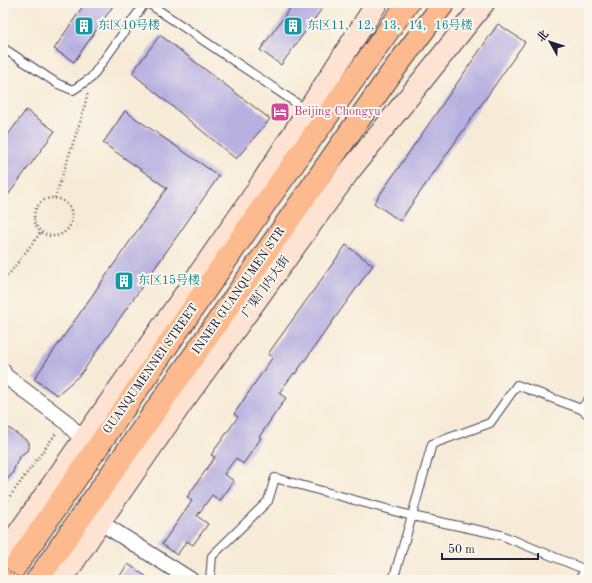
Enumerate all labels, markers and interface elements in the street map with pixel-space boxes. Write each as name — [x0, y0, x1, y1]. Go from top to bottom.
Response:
building icon: 东区10号楼 — [73, 15, 95, 37]
building icon: 东区11，12，13，14，16号楼 — [282, 15, 304, 37]
place label: 东区10号楼 — [98, 18, 160, 32]
place label: 东区11，12，13，14，16号楼 — [307, 18, 473, 32]
north arrow — [530, 22, 570, 62]
text: 北 — [535, 28, 551, 44]
hotel icon: Beijing Chongyu — [269, 101, 291, 123]
place label: Beijing Chongyu — [294, 106, 381, 118]
street label: INNER GUANQUMEN STR — [190, 225, 288, 357]
street label: 广渠门内大街 — [238, 252, 293, 320]
building icon: 东区15号楼 — [113, 270, 135, 292]
place label: 东区15号楼 — [138, 273, 200, 287]
street label: GUANQUMENNEI STREET — [101, 302, 201, 436]
scale bar — [442, 535, 538, 561]
text: 50 m — [448, 543, 475, 556]

